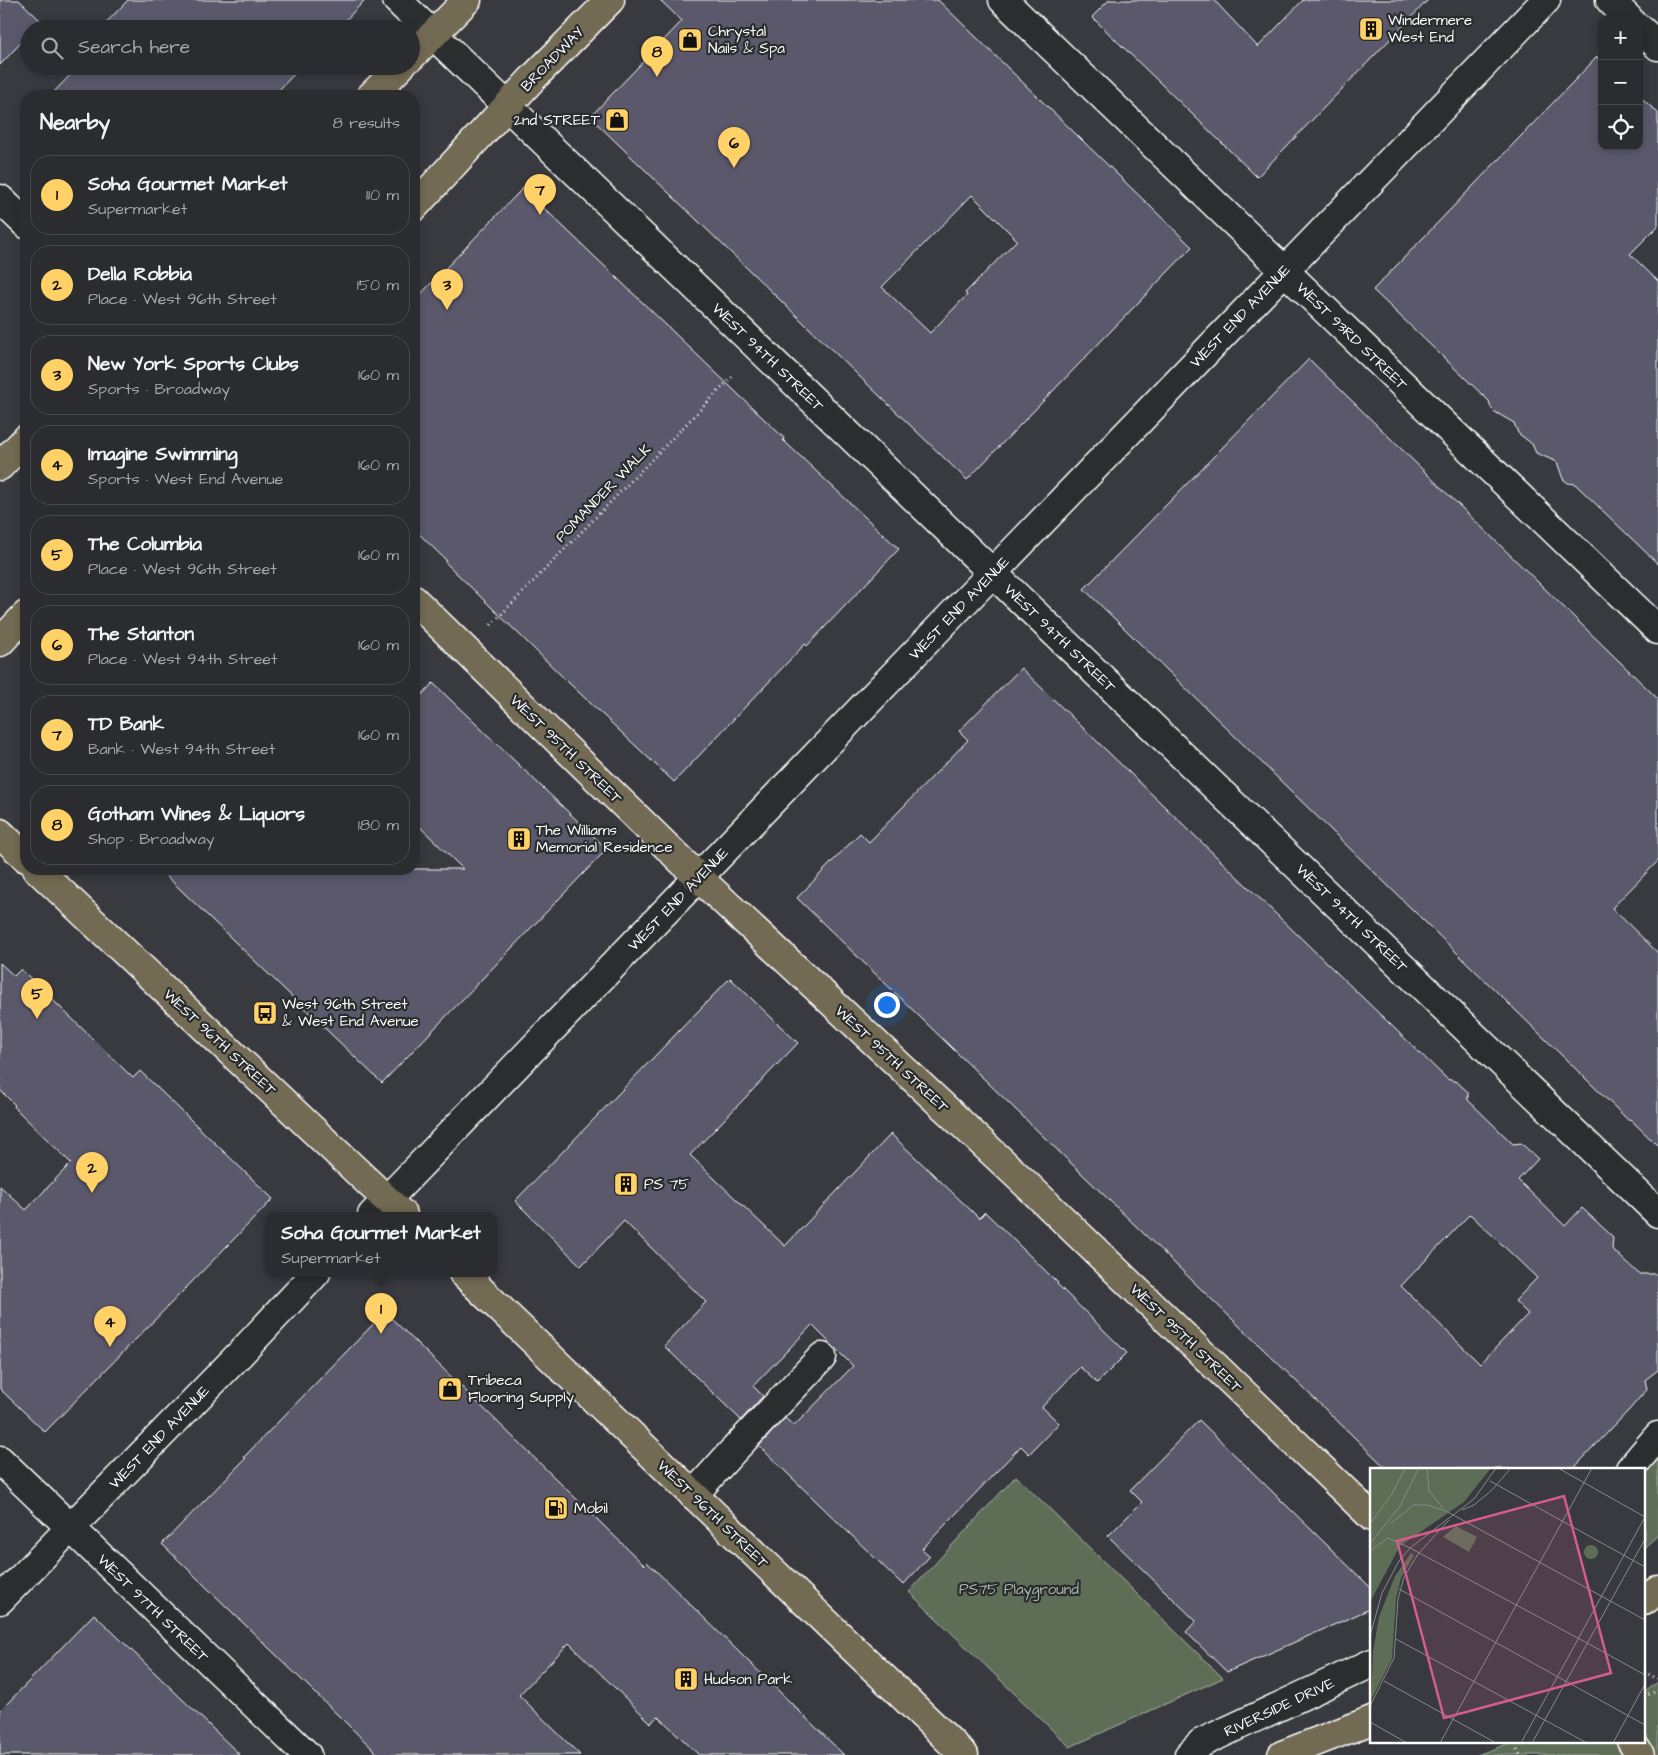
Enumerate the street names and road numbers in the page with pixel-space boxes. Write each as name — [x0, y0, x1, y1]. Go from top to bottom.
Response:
street label: BROADWAY — [516, 22, 589, 96]
street label: WEST END AVENUE — [1185, 260, 1295, 373]
street label: WEST 93RD STREET — [1291, 278, 1412, 396]
street label: WEST 94TH STREET — [707, 298, 829, 417]
street label: POMANDER WALK — [551, 439, 656, 547]
street label: WEST END AVENUE — [904, 552, 1014, 665]
street label: WEST 94TH STREET — [999, 579, 1121, 698]
street label: WEST 95TH STREET — [505, 690, 627, 809]
street label: WEST END AVENUE — [623, 843, 733, 956]
street label: WEST 94TH STREET — [1291, 859, 1413, 978]
street label: WEST 96TH STREET — [159, 985, 281, 1101]
street label: WEST 95TH STREET — [830, 1001, 954, 1118]
street label: WEST 95TH STREET — [1125, 1279, 1247, 1398]
street label: WEST END AVENUE — [104, 1381, 214, 1494]
street label: WEST 96TH STREET — [652, 1456, 773, 1573]
street label: WEST 97TH STREET — [93, 1550, 213, 1667]
street label: RIVERSIDE DRIVE — [1221, 1673, 1338, 1742]

